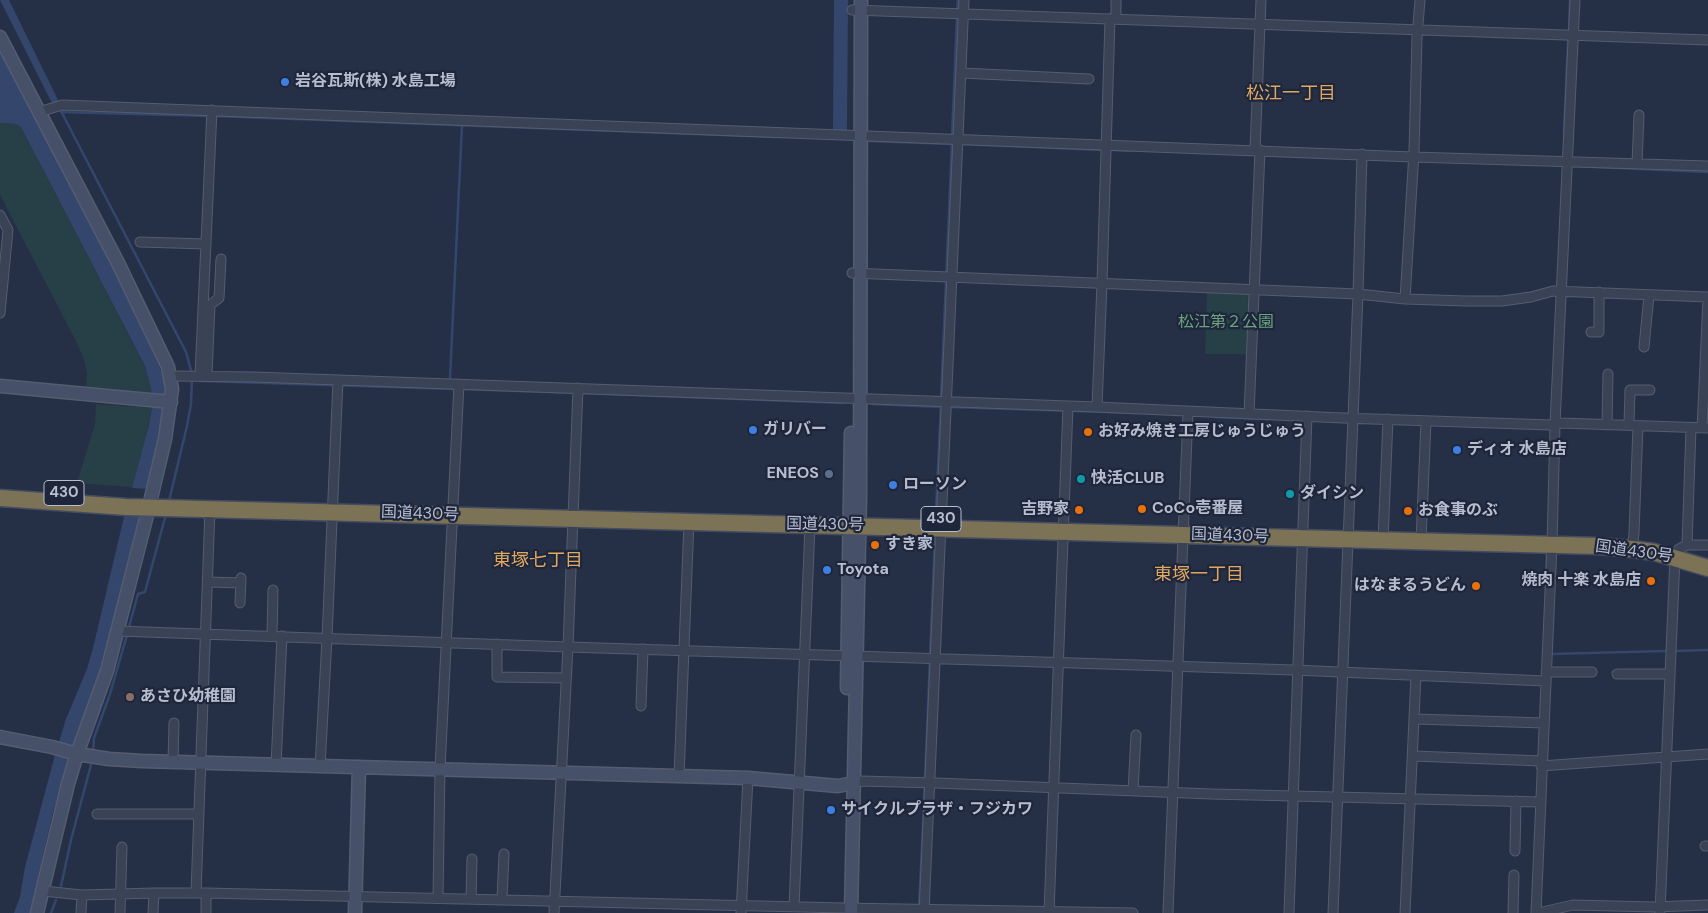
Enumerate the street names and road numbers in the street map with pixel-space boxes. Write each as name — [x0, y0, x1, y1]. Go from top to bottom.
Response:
road number: 430 — [44, 480, 84, 506]
street label: 国道430号 — [381, 503, 459, 525]
road number: 430 — [921, 506, 961, 532]
street label: 国道430号 — [786, 515, 864, 535]
street label: 国道430号 — [1191, 525, 1269, 547]
street label: 国道430号 — [1594, 537, 1674, 567]

